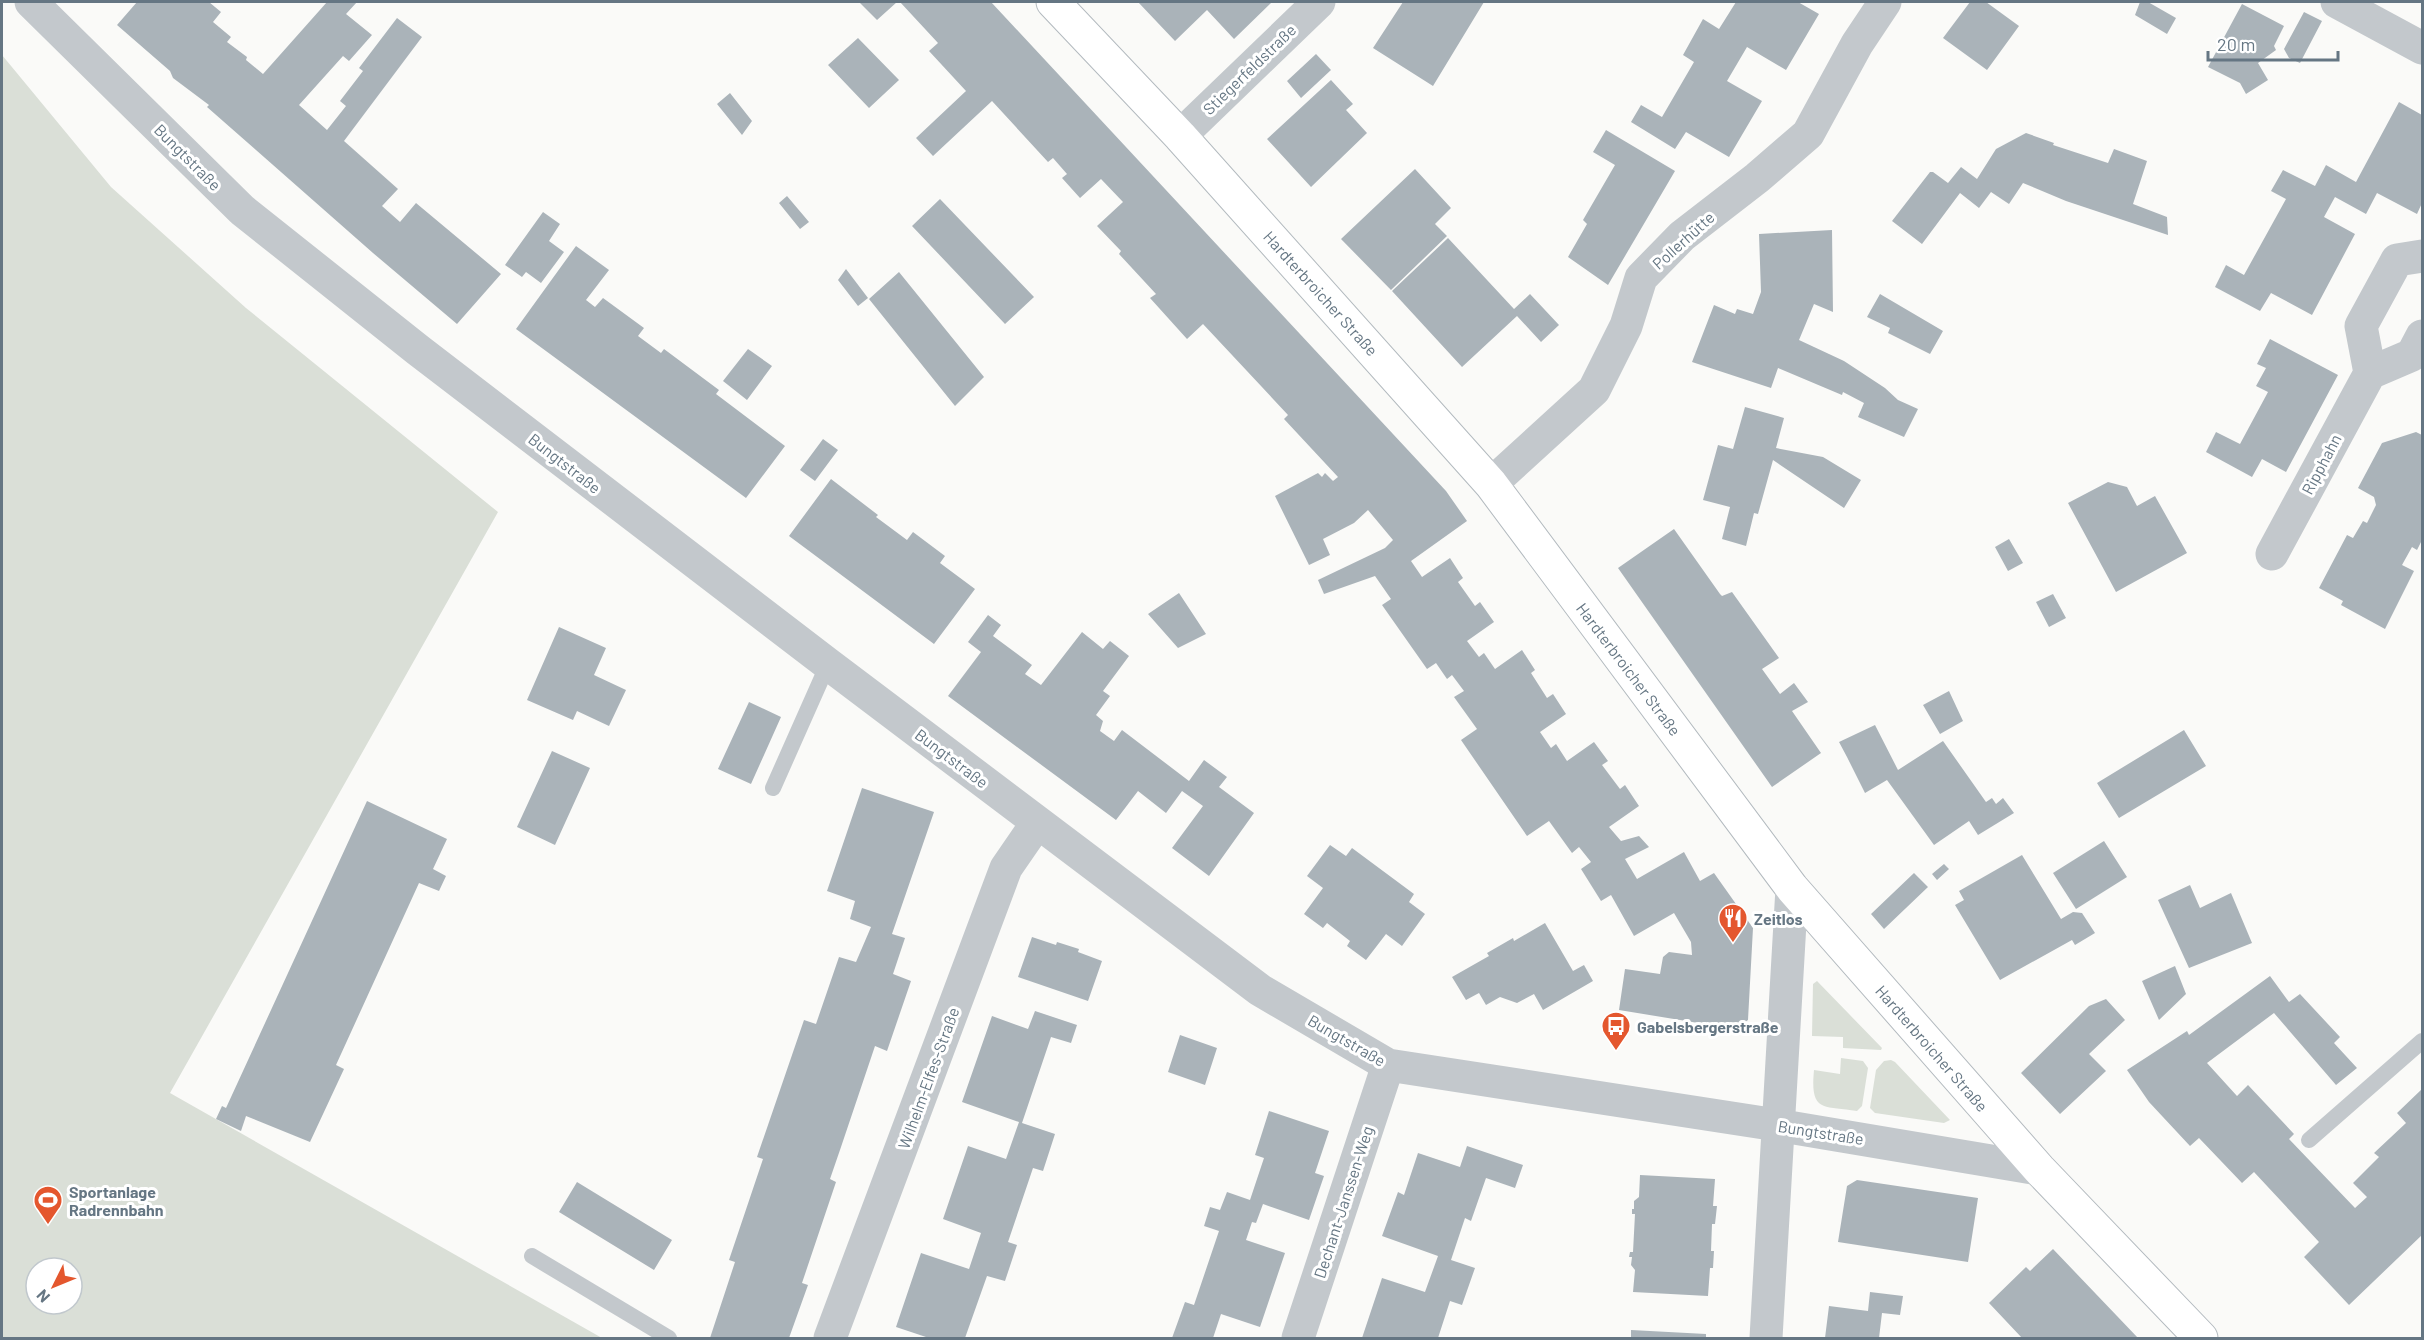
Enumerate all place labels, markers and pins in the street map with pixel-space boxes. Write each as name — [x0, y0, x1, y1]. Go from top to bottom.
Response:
restaurant icon: Zeitlos — [1717, 902, 1749, 944]
place label: Zeitlos — [1754, 909, 1803, 928]
bus stop icon: Gabelsbergerstraße — [1600, 1010, 1632, 1052]
place label: Gabelsbergerstraße — [1637, 1017, 1779, 1036]
place label: Sportanlage Radrennbahn — [69, 1182, 163, 1219]
sports icon: Sportanlage Radrennbahn — [32, 1184, 64, 1226]

